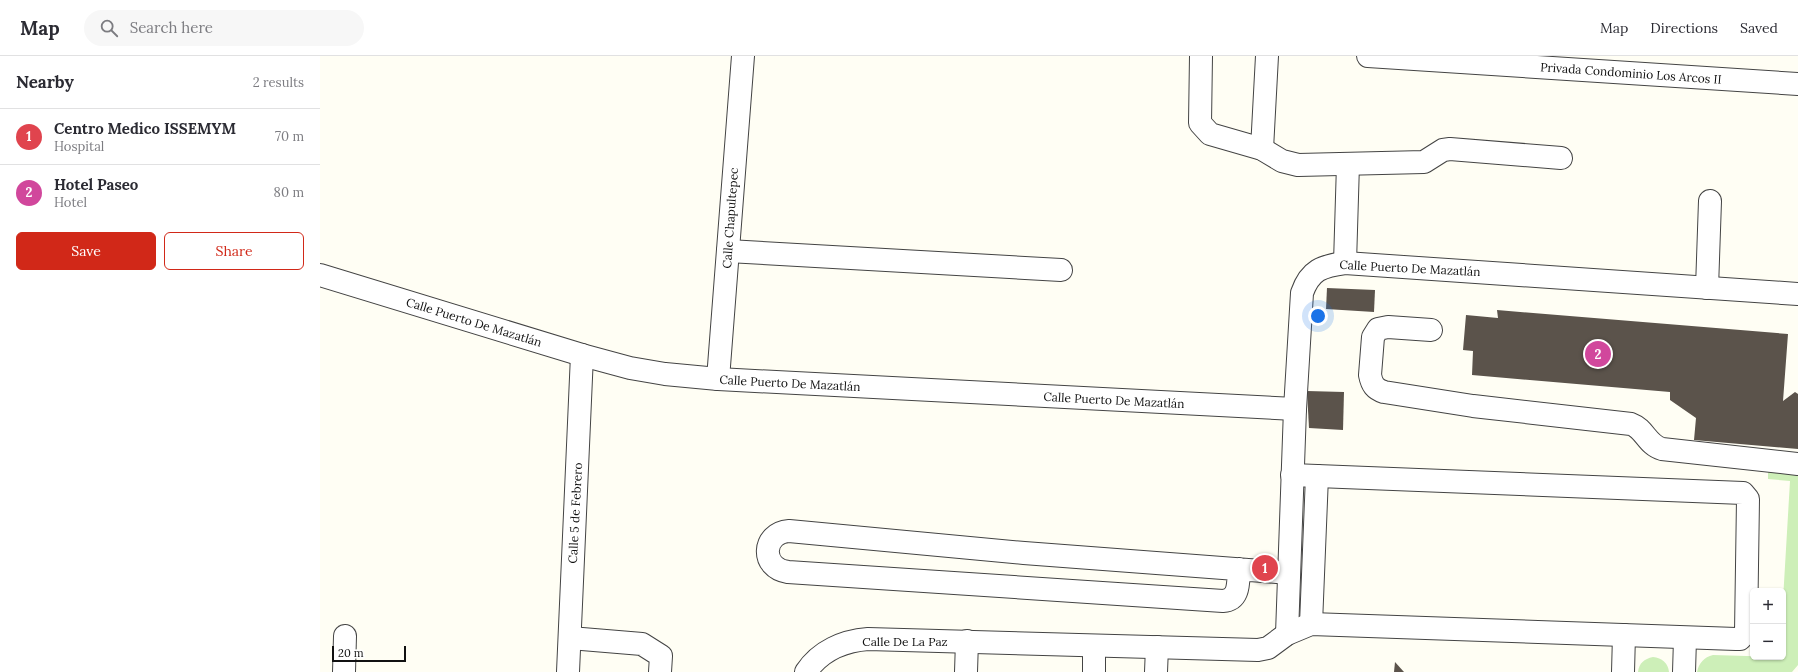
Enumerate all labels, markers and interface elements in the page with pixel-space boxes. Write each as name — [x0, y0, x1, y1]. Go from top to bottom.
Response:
search box — [84, 10, 364, 46]
text: Map — [20, 16, 60, 40]
icon: search — [98, 17, 120, 39]
text: Search here — [130, 18, 213, 37]
text: Map — [1600, 19, 1628, 37]
text: Directions — [1650, 19, 1718, 37]
text: Saved — [1740, 19, 1778, 37]
street label: Privada Condominio Los Arcos II — [1540, 59, 1722, 87]
text: Nearby — [16, 71, 74, 93]
text: 2 results — [253, 74, 304, 91]
text: Centro Medico ISSEMYM — [54, 119, 236, 138]
text: 1 — [26, 128, 32, 145]
text: 70 m — [275, 128, 304, 145]
text: Hospital — [54, 138, 104, 155]
street label: Calle Chapultepec — [719, 167, 741, 269]
text: Hotel Paseo — [54, 175, 138, 194]
text: 2 — [26, 184, 32, 201]
text: 80 m — [274, 184, 304, 201]
text: Hotel — [54, 194, 87, 211]
button: Save — [16, 232, 156, 270]
button: Share — [164, 232, 304, 270]
street label: Calle Puerto De Mazatlán — [1339, 257, 1481, 279]
street label: Calle Puerto De Mazatlán — [404, 294, 544, 350]
your location — [1308, 306, 1328, 326]
pin: 2 — [1585, 339, 1611, 369]
street label: Calle Puerto De Mazatlán — [719, 372, 861, 394]
street label: Calle Puerto De Mazatlán — [1043, 389, 1185, 411]
street label: Calle 5 de Febrero — [565, 462, 585, 564]
pin: 1 — [1252, 553, 1278, 583]
map controls — [1750, 588, 1786, 660]
button: + — [1750, 588, 1786, 624]
button: − — [1750, 624, 1786, 660]
street label: Calle De La Paz — [862, 634, 948, 649]
scale bar — [332, 644, 406, 663]
text: 20 m — [338, 646, 363, 660]

